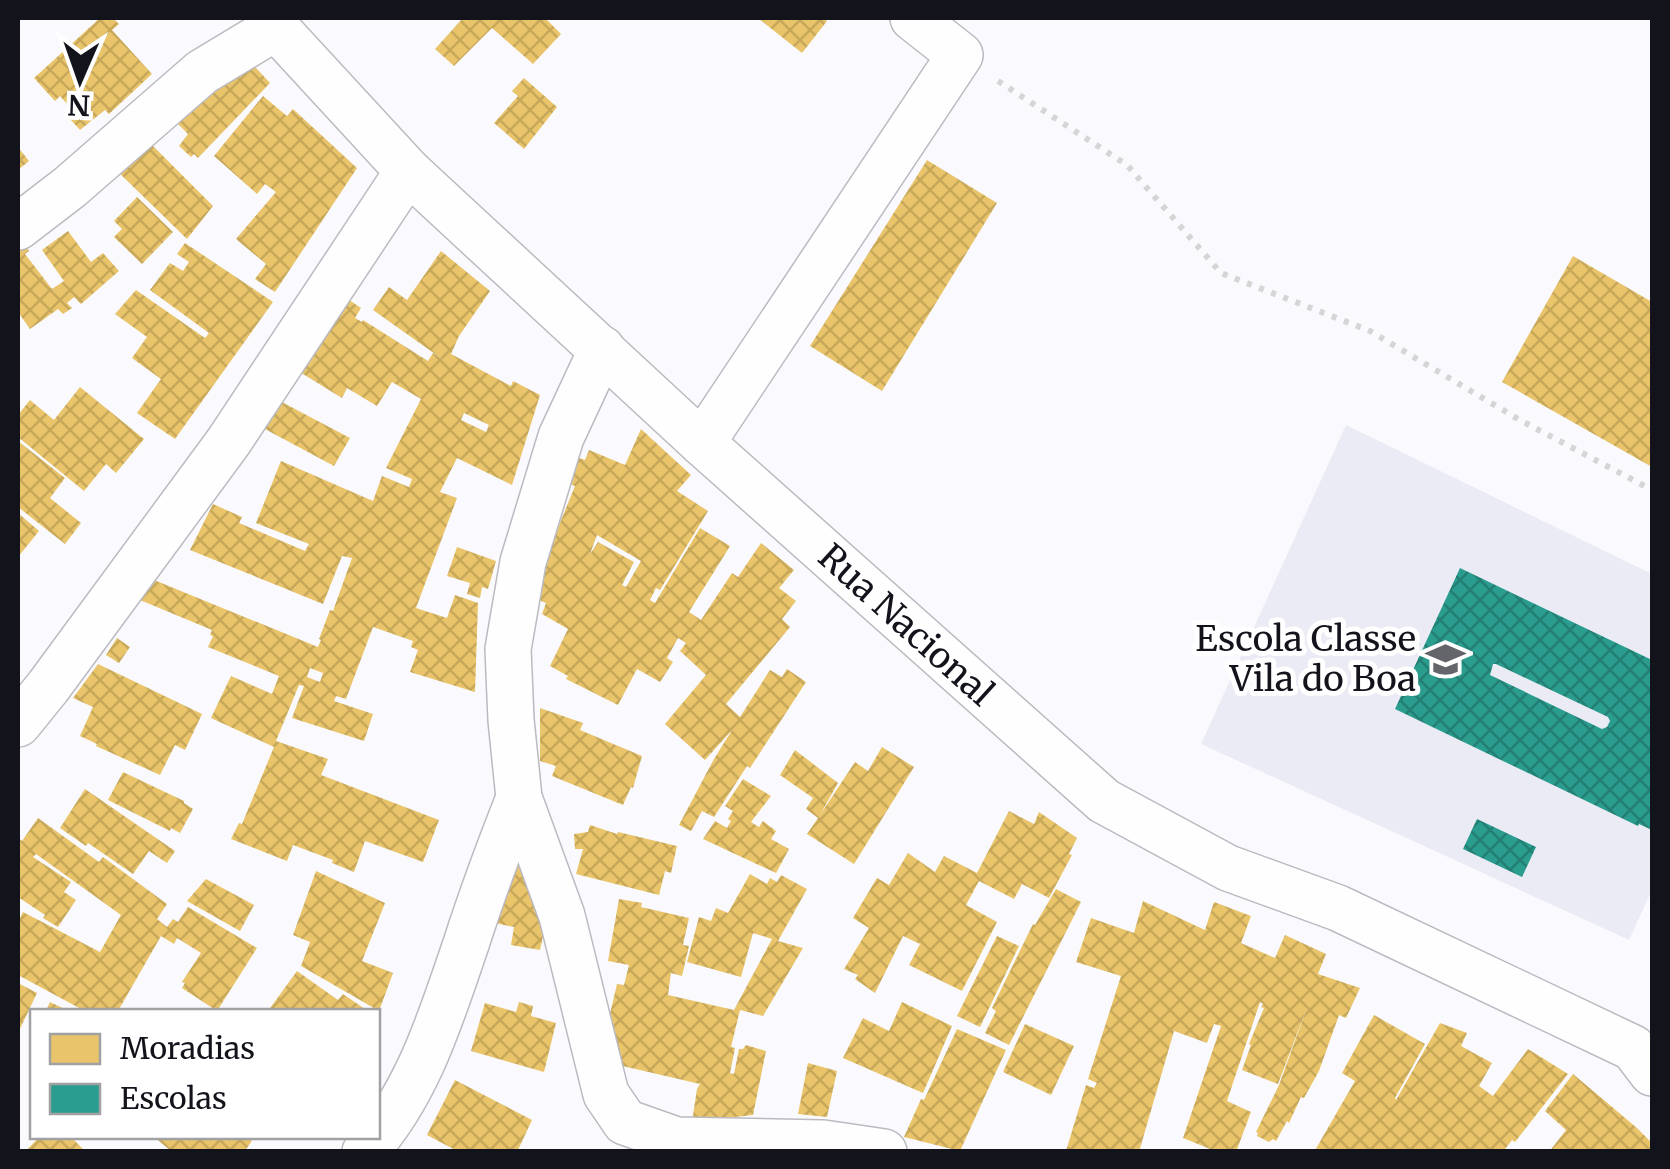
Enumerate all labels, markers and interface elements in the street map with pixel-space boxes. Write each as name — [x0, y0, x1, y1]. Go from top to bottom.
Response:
north arrow — [30, 30, 130, 130]
text: N — [67, 87, 91, 123]
street label: Rua Nacional — [809, 535, 1003, 715]
place label: Escola Classe Vila do Boa — [1195, 617, 1416, 701]
school or university icon: Escola Classe Vila do Boa — [1425, 638, 1467, 680]
legend — [30, 1009, 380, 1139]
text: Moradias — [120, 1029, 255, 1067]
text: Escolas — [120, 1079, 227, 1117]

